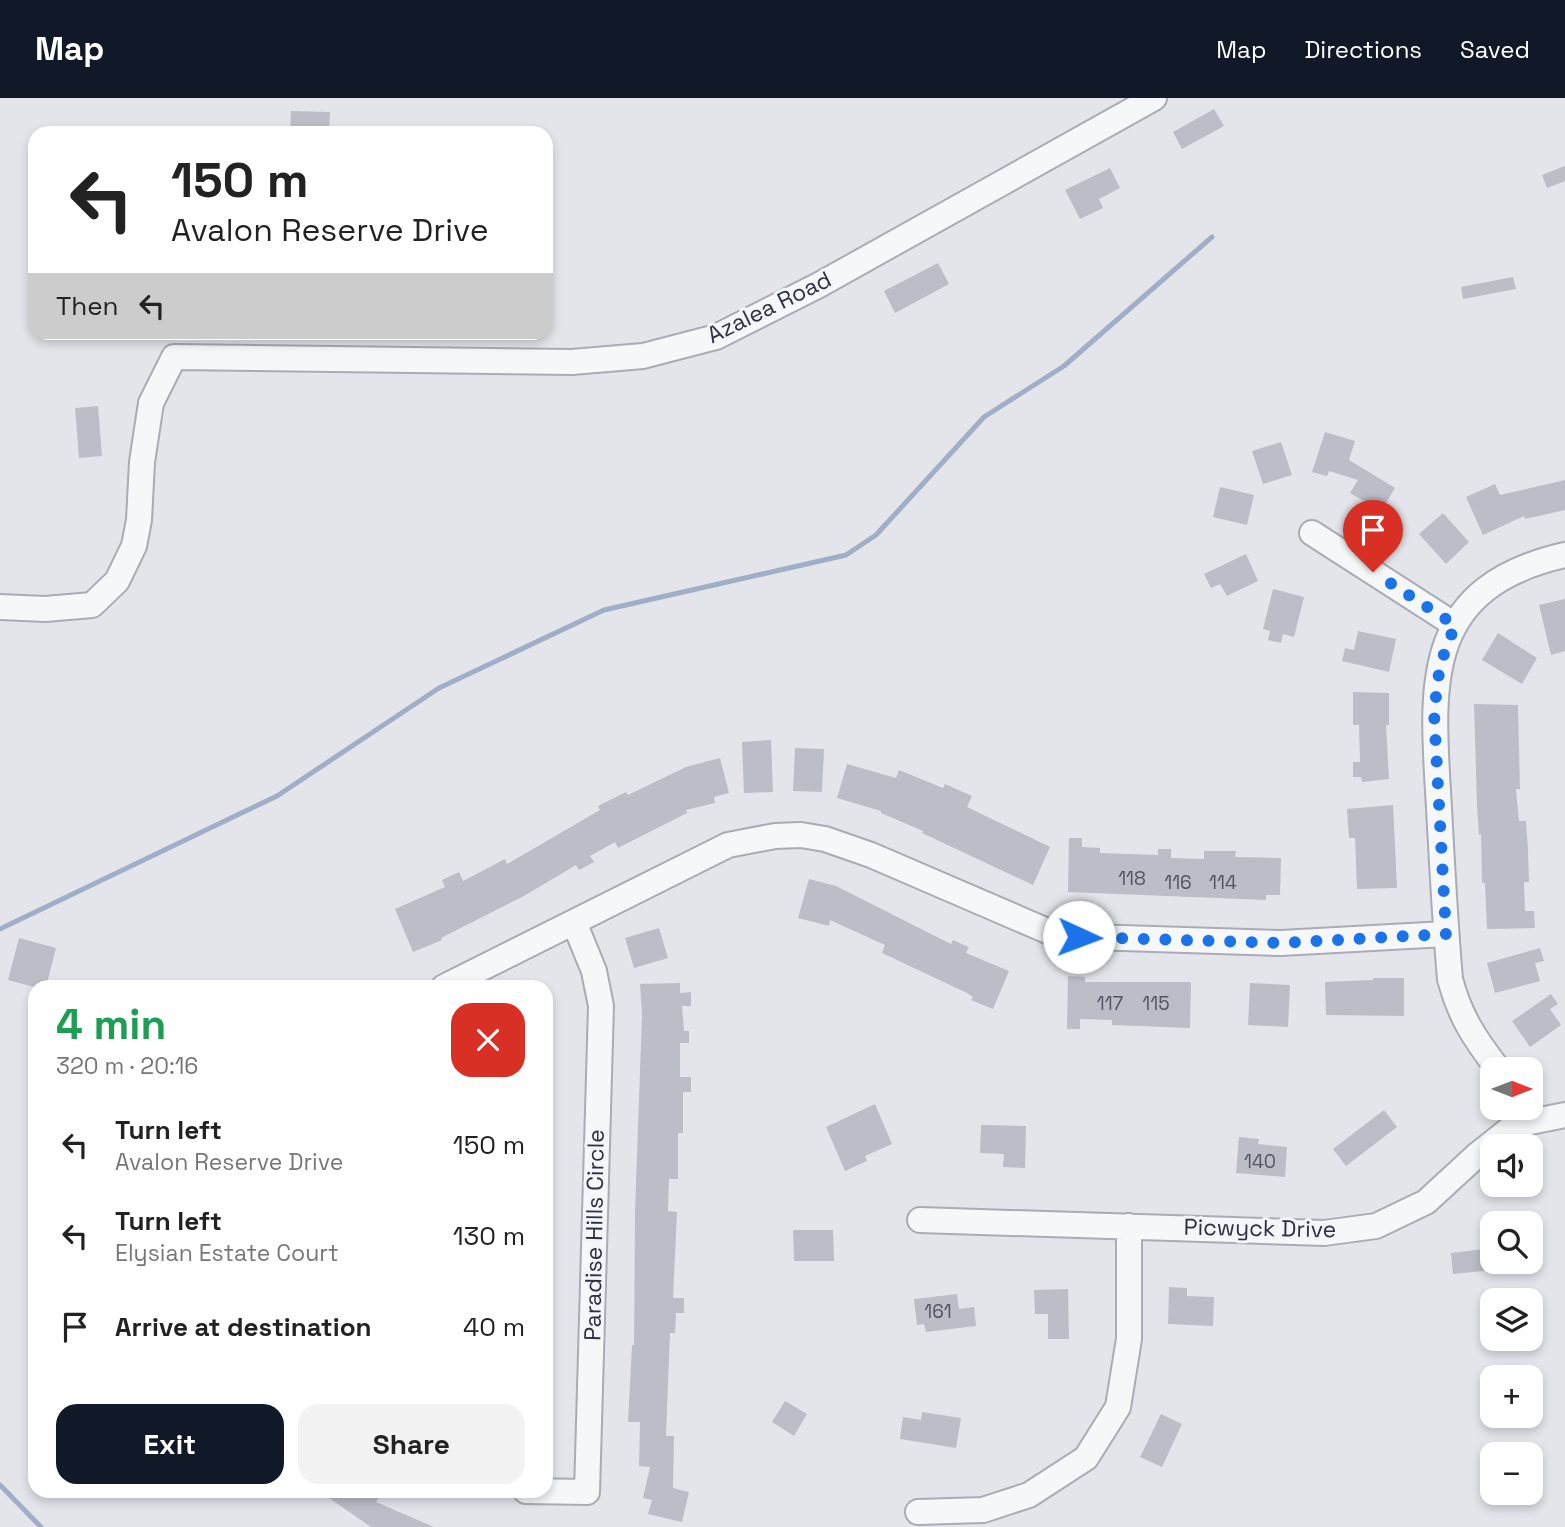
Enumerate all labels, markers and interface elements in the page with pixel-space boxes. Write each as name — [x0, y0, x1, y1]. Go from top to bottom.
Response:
text: Map — [35, 28, 104, 70]
text: Map — [1216, 34, 1266, 65]
text: Directions — [1304, 34, 1422, 65]
text: Saved — [1460, 34, 1530, 65]
text: 150 m — [171, 149, 309, 211]
icon: left — [56, 154, 147, 245]
text: Avalon Reserve Drive — [171, 210, 489, 250]
street label: Azalea Road — [702, 264, 836, 350]
icon: left — [133, 287, 171, 325]
text: Then — [56, 289, 119, 323]
pin — [1343, 500, 1403, 572]
icon: arrive — [1354, 511, 1392, 549]
house number: 118 — [1118, 866, 1146, 891]
house number: 116 — [1164, 870, 1192, 895]
house number: 114 — [1209, 870, 1237, 895]
position arrow — [1042, 900, 1116, 974]
house number: 117 — [1097, 991, 1124, 1016]
house number: 115 — [1142, 991, 1170, 1016]
text: 4 min — [56, 998, 166, 1051]
button: close — [451, 1003, 525, 1077]
text: 320 m · 20:16 — [56, 1051, 198, 1081]
north arrow — [1480, 1057, 1544, 1120]
map controls — [1480, 1057, 1543, 1505]
text: Turn left — [115, 1113, 222, 1147]
icon: left — [56, 1126, 94, 1164]
text: 150 m — [453, 1128, 525, 1162]
street label: Paradise Hills Circle — [577, 1129, 611, 1341]
button: sound — [1480, 1134, 1543, 1197]
text: Avalon Reserve Drive — [115, 1147, 343, 1177]
house number: 140 — [1244, 1149, 1276, 1174]
text: Turn left — [115, 1204, 222, 1238]
button: search — [1480, 1211, 1543, 1274]
street label: Picwyck Drive — [1183, 1212, 1337, 1244]
icon: left — [56, 1217, 94, 1255]
text: 130 m — [453, 1219, 525, 1253]
text: Elysian Estate Court — [115, 1238, 338, 1268]
button: layers — [1480, 1288, 1543, 1351]
house number: 161 — [924, 1299, 952, 1324]
icon: arrive — [56, 1308, 94, 1346]
text: Arrive at destination — [115, 1310, 372, 1344]
text: 40 m — [463, 1310, 525, 1344]
button: + — [1480, 1365, 1543, 1428]
button: Exit — [56, 1404, 284, 1484]
button: Share — [298, 1404, 525, 1484]
button: − — [1480, 1442, 1543, 1505]

